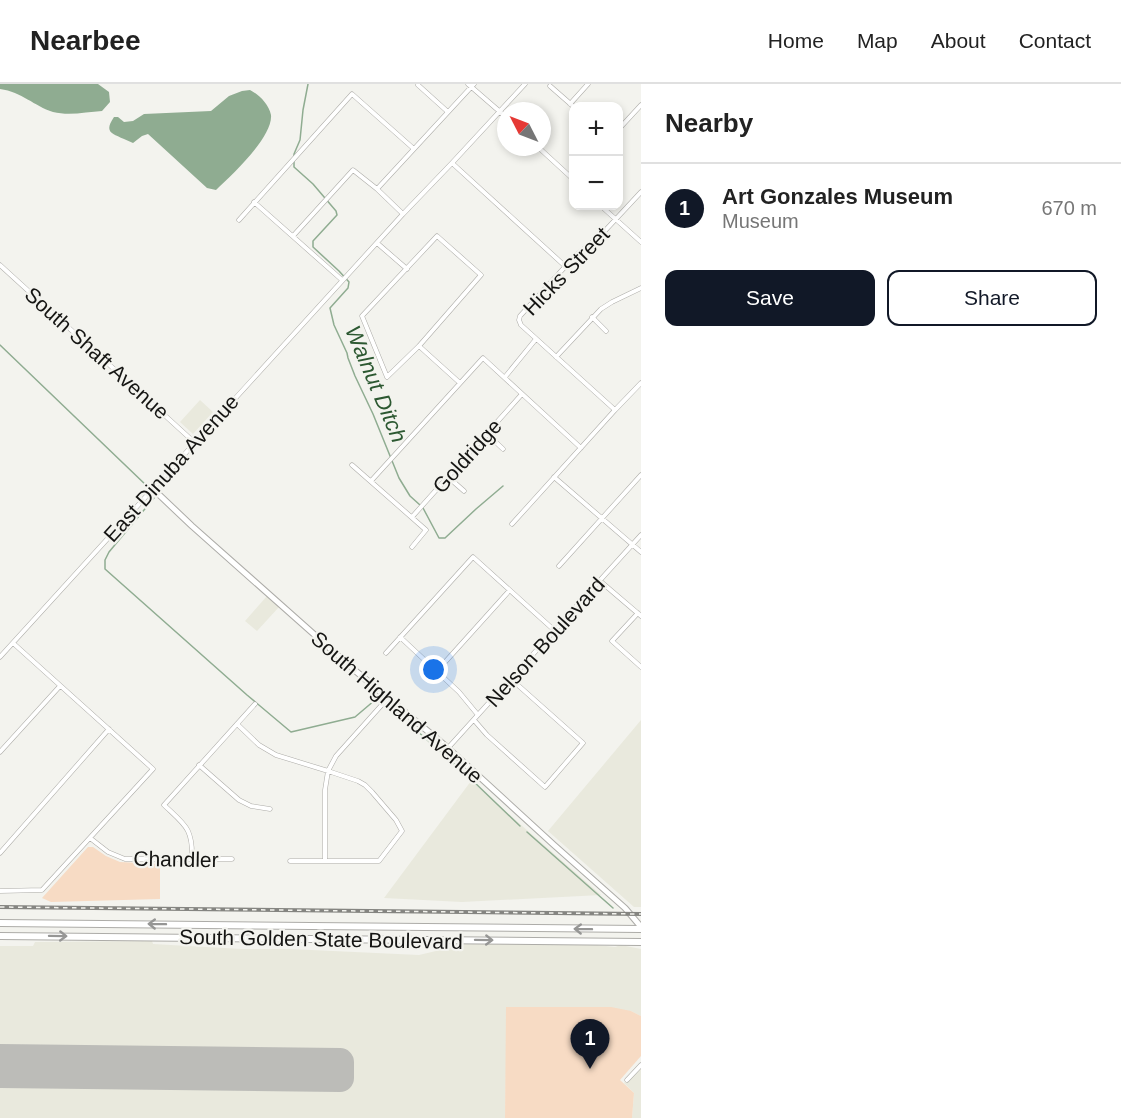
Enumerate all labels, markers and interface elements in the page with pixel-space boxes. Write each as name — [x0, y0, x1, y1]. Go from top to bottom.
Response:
text: Nearbee — [30, 25, 141, 56]
text: Home — [768, 29, 824, 52]
text: Map — [857, 29, 898, 52]
text: About — [931, 29, 986, 52]
text: Contact — [1019, 29, 1091, 52]
north arrow — [497, 102, 551, 156]
map controls — [569, 102, 623, 210]
button: + — [569, 102, 623, 156]
text: Nearby — [665, 108, 753, 138]
button: − — [569, 156, 623, 210]
text: Art Gonzales Museum — [722, 184, 953, 209]
text: 1 — [679, 197, 690, 219]
text: 670 m — [1041, 197, 1097, 219]
text: Museum — [722, 210, 799, 232]
street label: Hicks Street — [518, 222, 614, 320]
button: Save — [665, 270, 875, 326]
button: Share — [887, 270, 1097, 326]
street label: South Shaft Avenue — [20, 282, 174, 424]
water label: Walnut Ditch — [340, 322, 412, 446]
street label: East Dinuba Avenue — [99, 390, 243, 546]
street label: Goldridge — [428, 414, 506, 498]
street label: Nelson Boulevard — [481, 573, 609, 711]
street label: South Highland Avenue — [307, 626, 487, 788]
your location — [419, 655, 448, 684]
street label: Chandler — [133, 847, 219, 871]
one-way arrow — [147, 919, 167, 930]
one-way arrow — [573, 923, 593, 935]
street label: South Golden State Boulevard — [179, 925, 463, 953]
one-way arrow — [48, 930, 68, 942]
one-way arrow — [474, 934, 494, 946]
pin: 1 — [570, 1020, 610, 1069]

